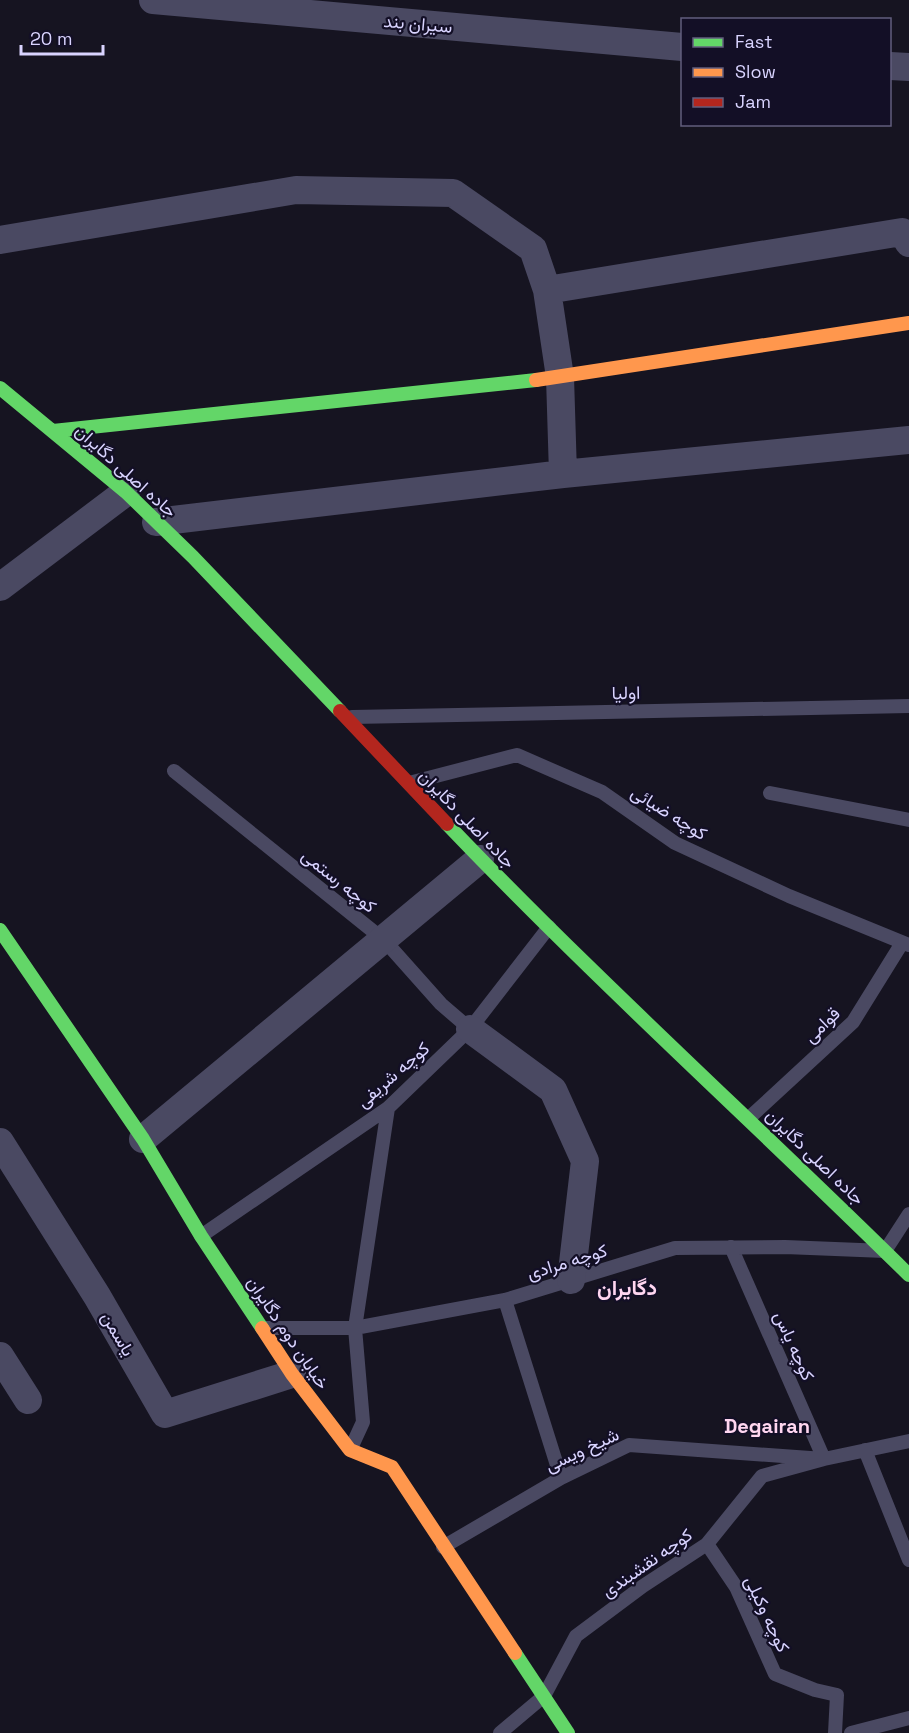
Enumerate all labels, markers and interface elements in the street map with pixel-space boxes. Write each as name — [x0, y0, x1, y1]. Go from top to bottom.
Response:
street label: سیران بند — [383, 9, 453, 38]
scale bar — [21, 18, 104, 56]
legend — [681, 18, 891, 126]
text: 20 m — [30, 27, 73, 50]
text: Fast — [735, 30, 772, 53]
text: Slow — [735, 60, 776, 83]
text: Jam — [735, 90, 771, 113]
street label: جاده اصلی دگایران — [71, 419, 182, 522]
street label: اولیا — [611, 681, 640, 704]
street label: جاده اصلی دگایران — [414, 764, 520, 873]
street label: کوچه ضیائی — [626, 780, 712, 846]
street label: کوچه رستمی — [297, 843, 381, 919]
street label: قوامی — [799, 1002, 845, 1048]
street label: کوچه شریفی — [351, 1037, 435, 1113]
street label: جاده اصلی دگایران — [761, 1104, 870, 1210]
street label: کوچه مرادی — [524, 1238, 610, 1286]
street label: خیابان دوم دگایران — [241, 1272, 335, 1394]
district label: دگایران — [597, 1274, 657, 1301]
street label: یاسمن — [97, 1307, 140, 1360]
street label: کوچه یاس — [768, 1307, 820, 1385]
district label: Degairan — [724, 1413, 810, 1439]
street label: شیخ ویسی — [541, 1422, 623, 1478]
street label: کوچه نقشبندی — [597, 1523, 697, 1603]
street label: کوچه وکیلی — [739, 1572, 795, 1656]

